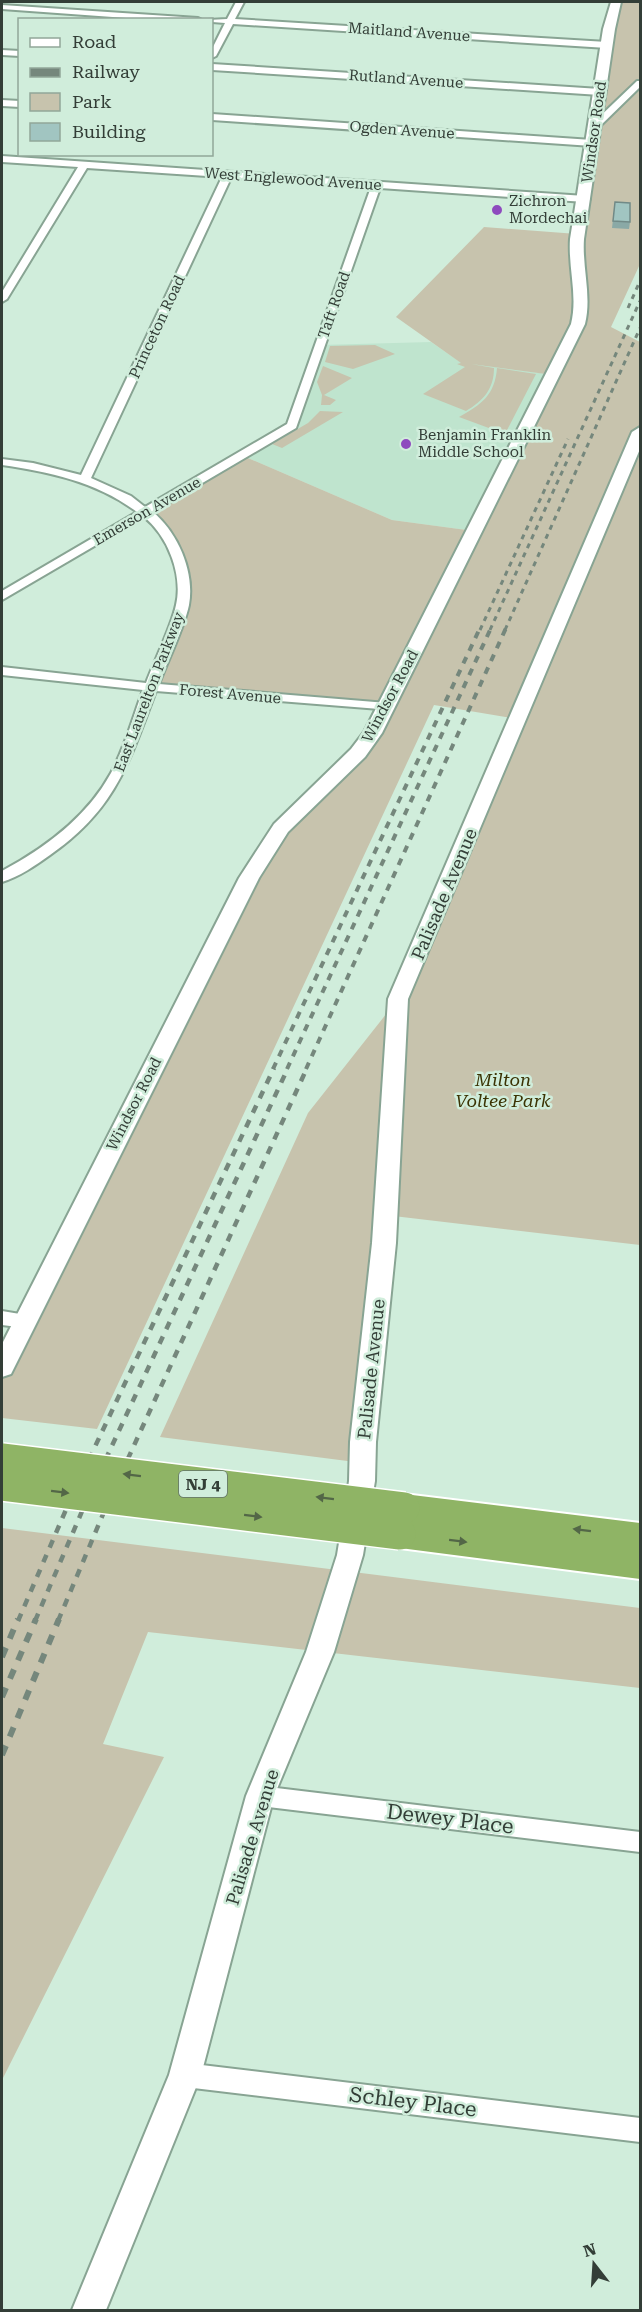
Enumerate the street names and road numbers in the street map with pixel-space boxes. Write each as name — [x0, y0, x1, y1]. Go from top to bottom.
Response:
street label: Maitland Avenue — [347, 19, 471, 45]
street label: Rutland Avenue — [348, 66, 464, 92]
street label: Windsor Road — [578, 80, 610, 184]
street label: Ogden Avenue — [349, 117, 455, 143]
street label: West Englewood Avenue — [204, 164, 382, 194]
street label: Taft Road — [314, 269, 354, 341]
street label: Princeton Road — [125, 272, 189, 382]
street label: Emerson Avenue — [90, 473, 204, 549]
street label: East Laurelton Parkway — [110, 609, 188, 774]
street label: Windsor Road — [358, 646, 422, 745]
street label: Forest Avenue — [178, 681, 282, 707]
street label: Palisade Avenue — [407, 825, 481, 963]
street label: Windsor Road — [103, 1054, 165, 1154]
street label: Palisade Avenue — [353, 1298, 389, 1440]
road number: NJ 4 — [179, 1471, 227, 1497]
street label: Palisade Avenue — [221, 1767, 283, 1907]
street label: Dewey Place — [385, 1799, 515, 1839]
street label: Schley Place — [348, 2082, 478, 2122]

